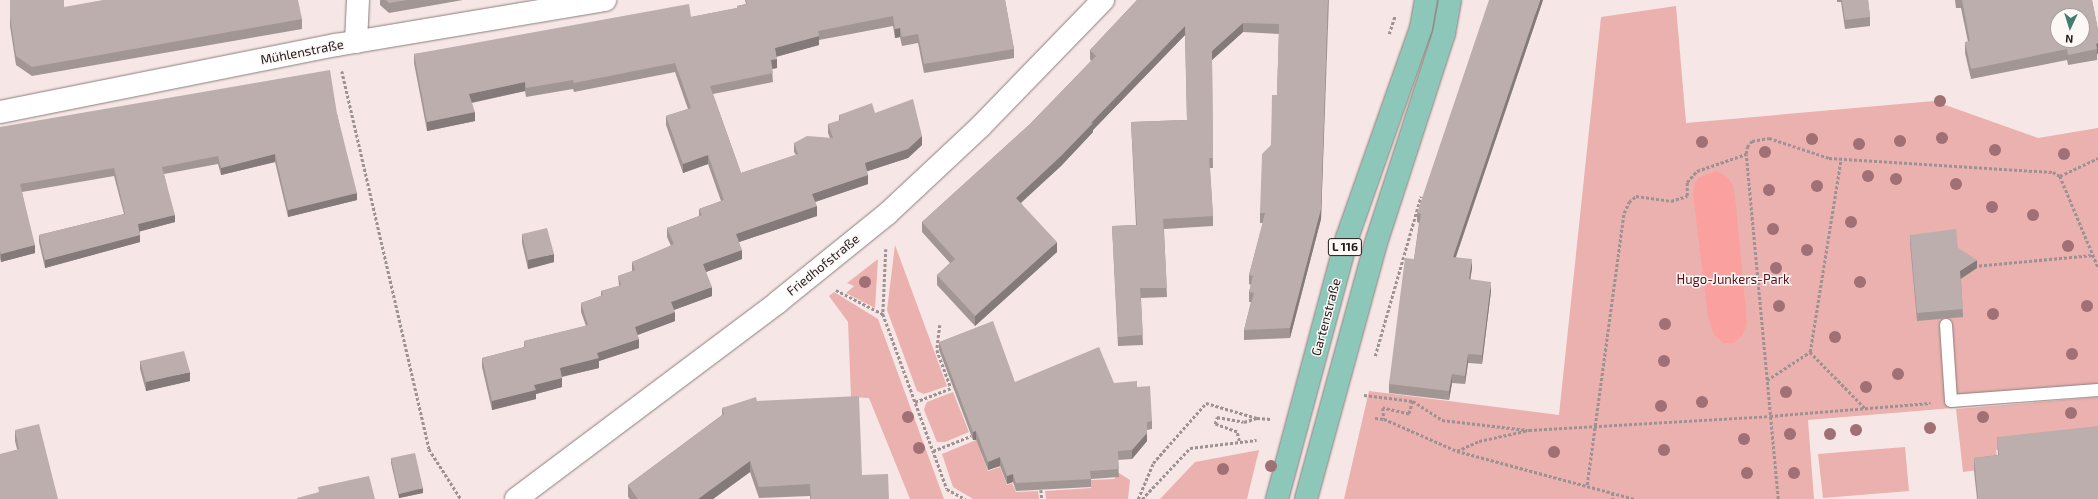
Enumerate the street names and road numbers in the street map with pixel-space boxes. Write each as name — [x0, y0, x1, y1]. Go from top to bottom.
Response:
street label: Mühlenstraße — [259, 36, 345, 68]
street label: Friedhofstraße — [783, 231, 863, 299]
road number: L 116 — [1327, 237, 1363, 257]
street label: Gartenstraße — [1308, 277, 1344, 357]

